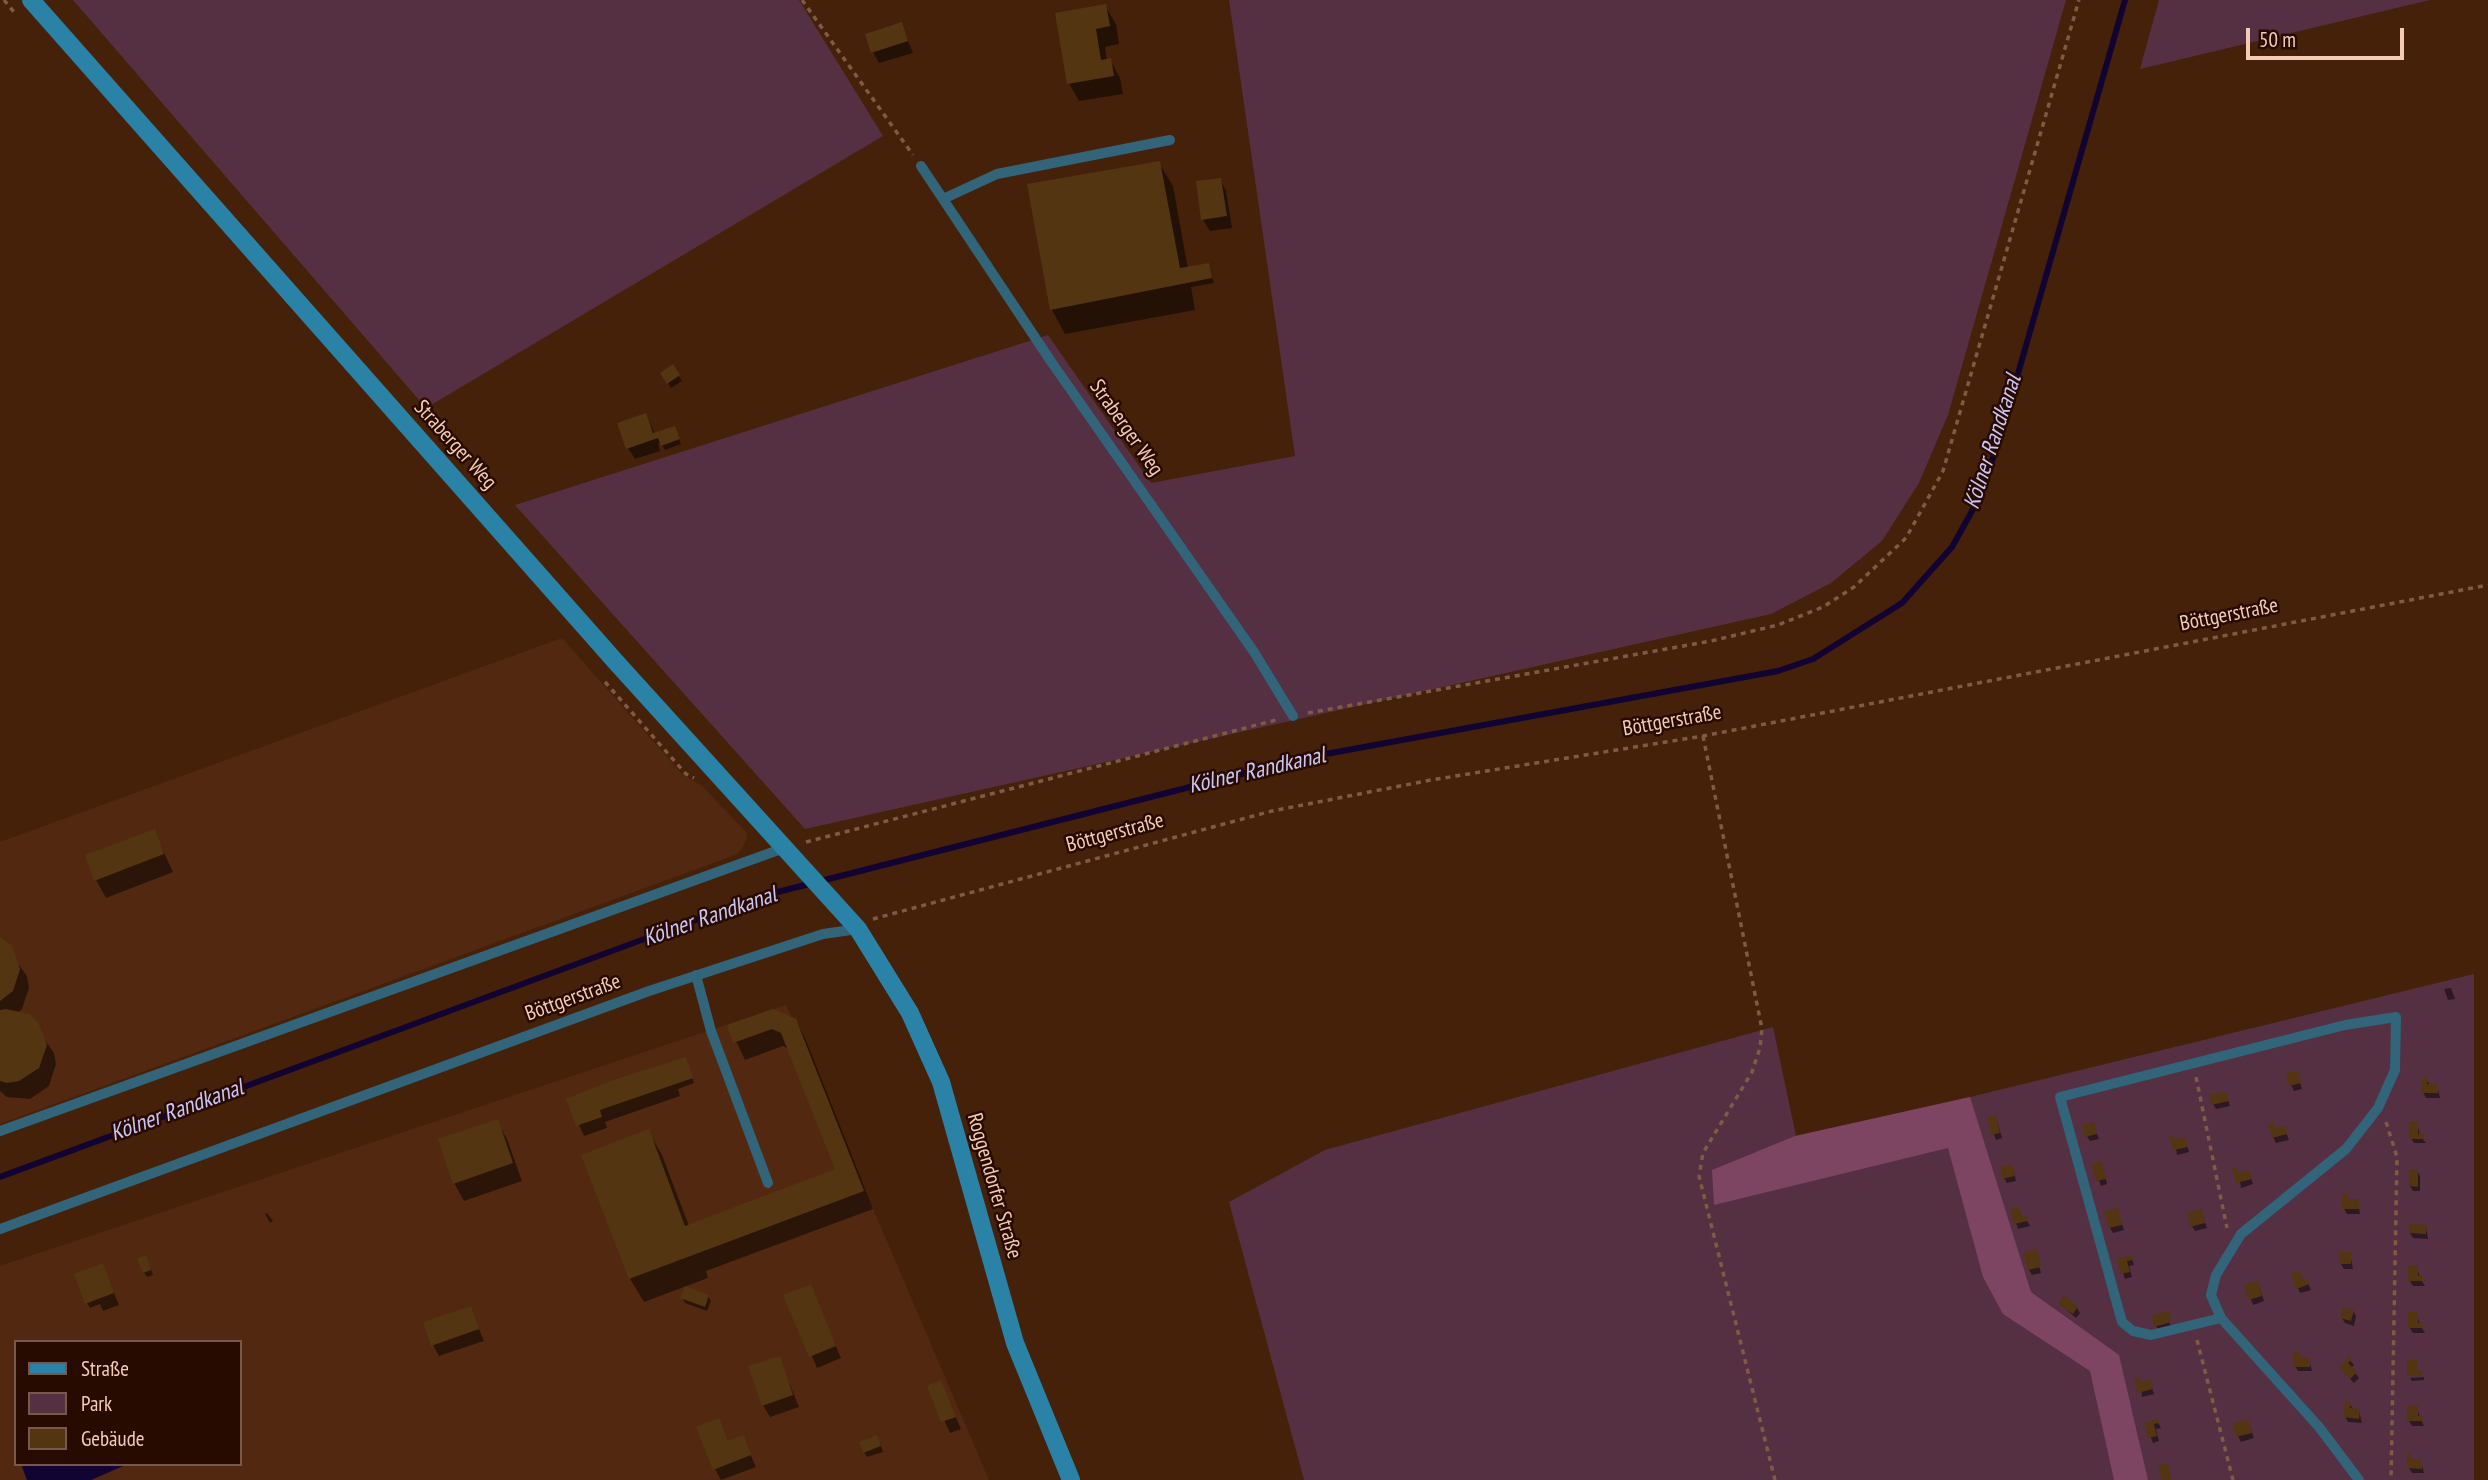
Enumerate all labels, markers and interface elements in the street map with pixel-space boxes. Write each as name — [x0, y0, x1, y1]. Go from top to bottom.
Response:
scale bar — [2250, 14, 2408, 58]
text: 50 m — [2259, 26, 2296, 53]
water label: Kölner Randkanal — [1958, 371, 2028, 513]
street label: Straberger Weg — [1084, 375, 1168, 481]
street label: Straberger Weg — [408, 395, 502, 495]
street label: Böttgerstraße — [2178, 593, 2280, 637]
street label: Böttgerstraße — [1621, 700, 1723, 742]
water label: Kölner Randkanal — [1186, 742, 1328, 800]
street label: Böttgerstraße — [1064, 808, 1166, 858]
water label: Kölner Randkanal — [640, 881, 780, 953]
street label: Böttgerstraße — [522, 969, 624, 1027]
water label: Kölner Randkanal — [107, 1074, 247, 1148]
street label: Roggendorfer Straße — [961, 1110, 1027, 1262]
legend — [14, 1340, 242, 1466]
text: Straße — [81, 1355, 129, 1382]
text: Park — [81, 1390, 112, 1417]
text: Gebäude — [81, 1425, 144, 1452]

